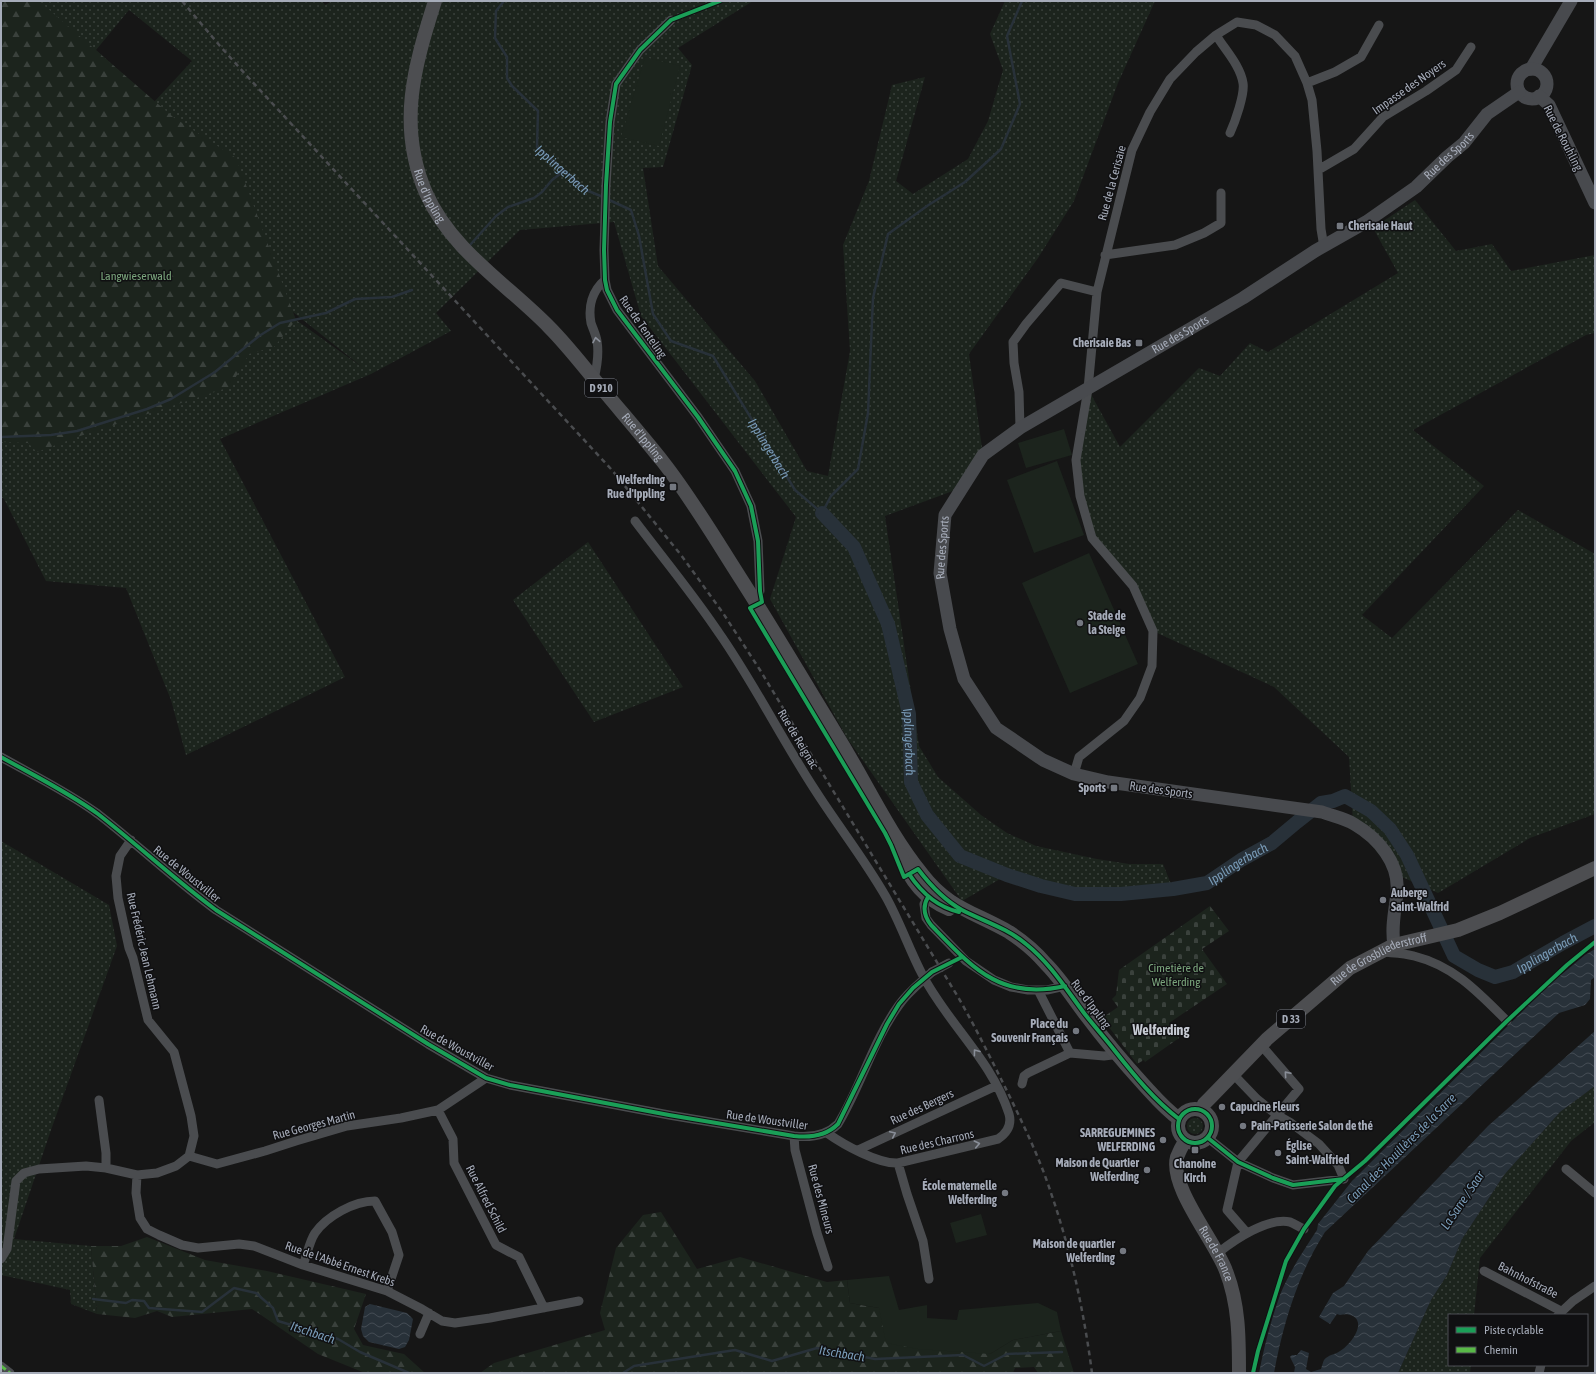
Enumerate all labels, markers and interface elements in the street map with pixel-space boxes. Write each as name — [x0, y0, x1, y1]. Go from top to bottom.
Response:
street label: Impasse des Noyers — [1370, 57, 1448, 117]
street label: Rue de Rouhling — [1540, 103, 1586, 174]
street label: Rue des Sports — [1421, 129, 1477, 182]
water label: Ipplingerbach — [532, 142, 593, 198]
street label: Rue de la Cerisaie — [1095, 144, 1129, 222]
street label: Rue d'Ippling — [411, 167, 448, 226]
place label: Cherisaie Haut — [1348, 219, 1413, 233]
marker: Cherisaie Haut — [1335, 221, 1345, 231]
park label: Langwieserwald — [100, 269, 172, 283]
street label: Rue de Tenteling — [616, 293, 670, 362]
street label: Rue des Sports — [1149, 313, 1211, 357]
place label: Cherisaie Bas — [1073, 336, 1132, 350]
one-way arrow — [592, 337, 601, 343]
marker: Cherisaie Bas — [1134, 338, 1144, 348]
road number: D 910 — [585, 379, 617, 397]
street label: Rue d'Ippling — [619, 410, 667, 465]
water label: Ipplingerbach — [745, 416, 793, 482]
place label: Welferding Rue d'Ippling — [607, 473, 666, 501]
marker: Welferding Rue d'Ippling — [668, 482, 678, 492]
street label: Rue des Sports — [933, 515, 952, 580]
place label: Stade de la Steige — [1088, 609, 1127, 637]
marker: Stade de la Steige — [1075, 618, 1085, 628]
street label: Rue de Reignac — [775, 707, 822, 772]
water label: Ipplingerbach — [900, 707, 918, 776]
street label: Rue des Sports — [1129, 779, 1193, 801]
place label: Sports — [1079, 781, 1107, 795]
marker: Sports — [1109, 783, 1119, 793]
water label: Ipplingerbach — [1205, 840, 1271, 888]
street label: Rue de Woustviller — [151, 843, 224, 906]
place label: Auberge Saint-Walfrid — [1390, 886, 1449, 914]
street label: Rue Frédéric Jean Lehmann — [124, 891, 164, 1011]
marker: Auberge Saint-Walfrid — [1378, 895, 1388, 905]
street label: Rue de Grosbliederstroff — [1328, 930, 1429, 989]
water label: Ipplingerbach — [1514, 930, 1580, 976]
park label: Cimetière de Welferding — [1148, 961, 1204, 989]
street label: Rue d'Ippling — [1068, 977, 1115, 1032]
road number: D 33 — [1277, 1010, 1305, 1028]
place label: Place du Souvenir Français — [991, 1017, 1069, 1045]
street label: Rue de Woustviller — [418, 1022, 497, 1074]
district label: Welferding — [1132, 1022, 1190, 1038]
marker: Place du Souvenir Français — [1071, 1026, 1081, 1036]
one-way arrow — [974, 1050, 981, 1057]
one-way arrow — [1285, 1072, 1292, 1079]
street label: Rue des Bergers — [888, 1086, 956, 1128]
water label: Canal des Houillères de la Sarre — [1343, 1090, 1459, 1206]
place label: Capucine Fleurs — [1230, 1100, 1300, 1114]
marker: Capucine Fleurs — [1217, 1102, 1227, 1112]
street label: Rue Georges Martin — [271, 1107, 357, 1143]
street label: Rue de Woustviller — [725, 1107, 809, 1133]
place label: Pain-Patisserie Salon de thé — [1251, 1119, 1373, 1133]
marker: Pain-Patisserie Salon de thé — [1238, 1121, 1248, 1131]
place label: SARREGUEMINES WELFERDING — [1080, 1126, 1156, 1154]
street label: Rue des Charrons — [899, 1127, 975, 1157]
one-way arrow — [889, 1131, 897, 1139]
marker: SARREGUEMINES WELFERDING — [1158, 1135, 1168, 1145]
place label: Église Saint-Walfried — [1286, 1138, 1350, 1167]
one-way arrow — [974, 1141, 980, 1149]
marker: Chanoine Kirch — [1190, 1145, 1200, 1155]
marker: Église Saint-Walfried — [1273, 1148, 1283, 1158]
place label: Maison de Quartier Welferding — [1055, 1156, 1140, 1184]
place label: Chanoine Kirch — [1174, 1157, 1217, 1185]
street label: Rue Alfred Schild — [463, 1163, 509, 1235]
street label: Rue des Mineurs — [805, 1163, 837, 1235]
marker: Maison de Quartier Welferding — [1142, 1165, 1152, 1175]
water label: La Sarre / Saar — [1437, 1167, 1488, 1232]
place label: École maternelle Welferding — [922, 1178, 998, 1207]
marker: École maternelle Welferding — [1000, 1188, 1010, 1198]
street label: Rue de France — [1196, 1223, 1236, 1283]
place label: Maison de quartier Welferding — [1033, 1237, 1116, 1265]
street label: Rue de l'Abbé Ernest Krebs — [283, 1239, 397, 1289]
marker: Maison de quartier Welferding — [1118, 1246, 1128, 1256]
street label: Bahnhofstraße — [1496, 1259, 1560, 1301]
legend — [1448, 1314, 1588, 1366]
water label: Itschbach — [289, 1318, 338, 1347]
text: Piste cyclable — [1484, 1323, 1544, 1337]
water label: Itschbach — [818, 1342, 867, 1365]
text: Chemin — [1484, 1343, 1518, 1357]

